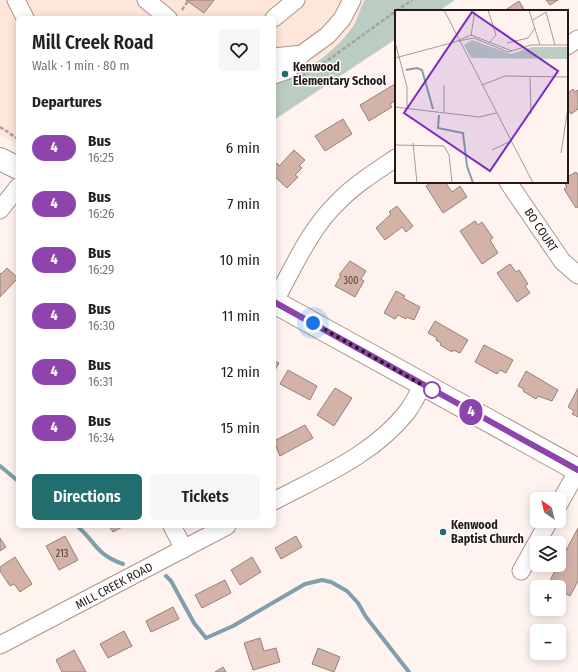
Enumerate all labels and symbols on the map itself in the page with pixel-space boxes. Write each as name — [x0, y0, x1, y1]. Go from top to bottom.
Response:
inset map — [395, 10, 568, 183]
place label: Kenwood Elementary School — [293, 60, 387, 88]
marker: Kenwood Elementary School — [280, 69, 290, 79]
street label: BO COURT — [521, 206, 561, 255]
house number: 300 — [344, 275, 358, 287]
your location — [303, 313, 323, 333]
unlabelled marker — [423, 381, 441, 399]
line badge: 4 — [458, 399, 484, 425]
north arrow — [530, 492, 566, 528]
place label: Kenwood Baptist Church — [451, 518, 524, 546]
marker: Kenwood Baptist Church — [438, 527, 448, 537]
house number: 213 — [56, 548, 69, 560]
street label: MILL CREEK ROAD — [73, 560, 155, 612]

